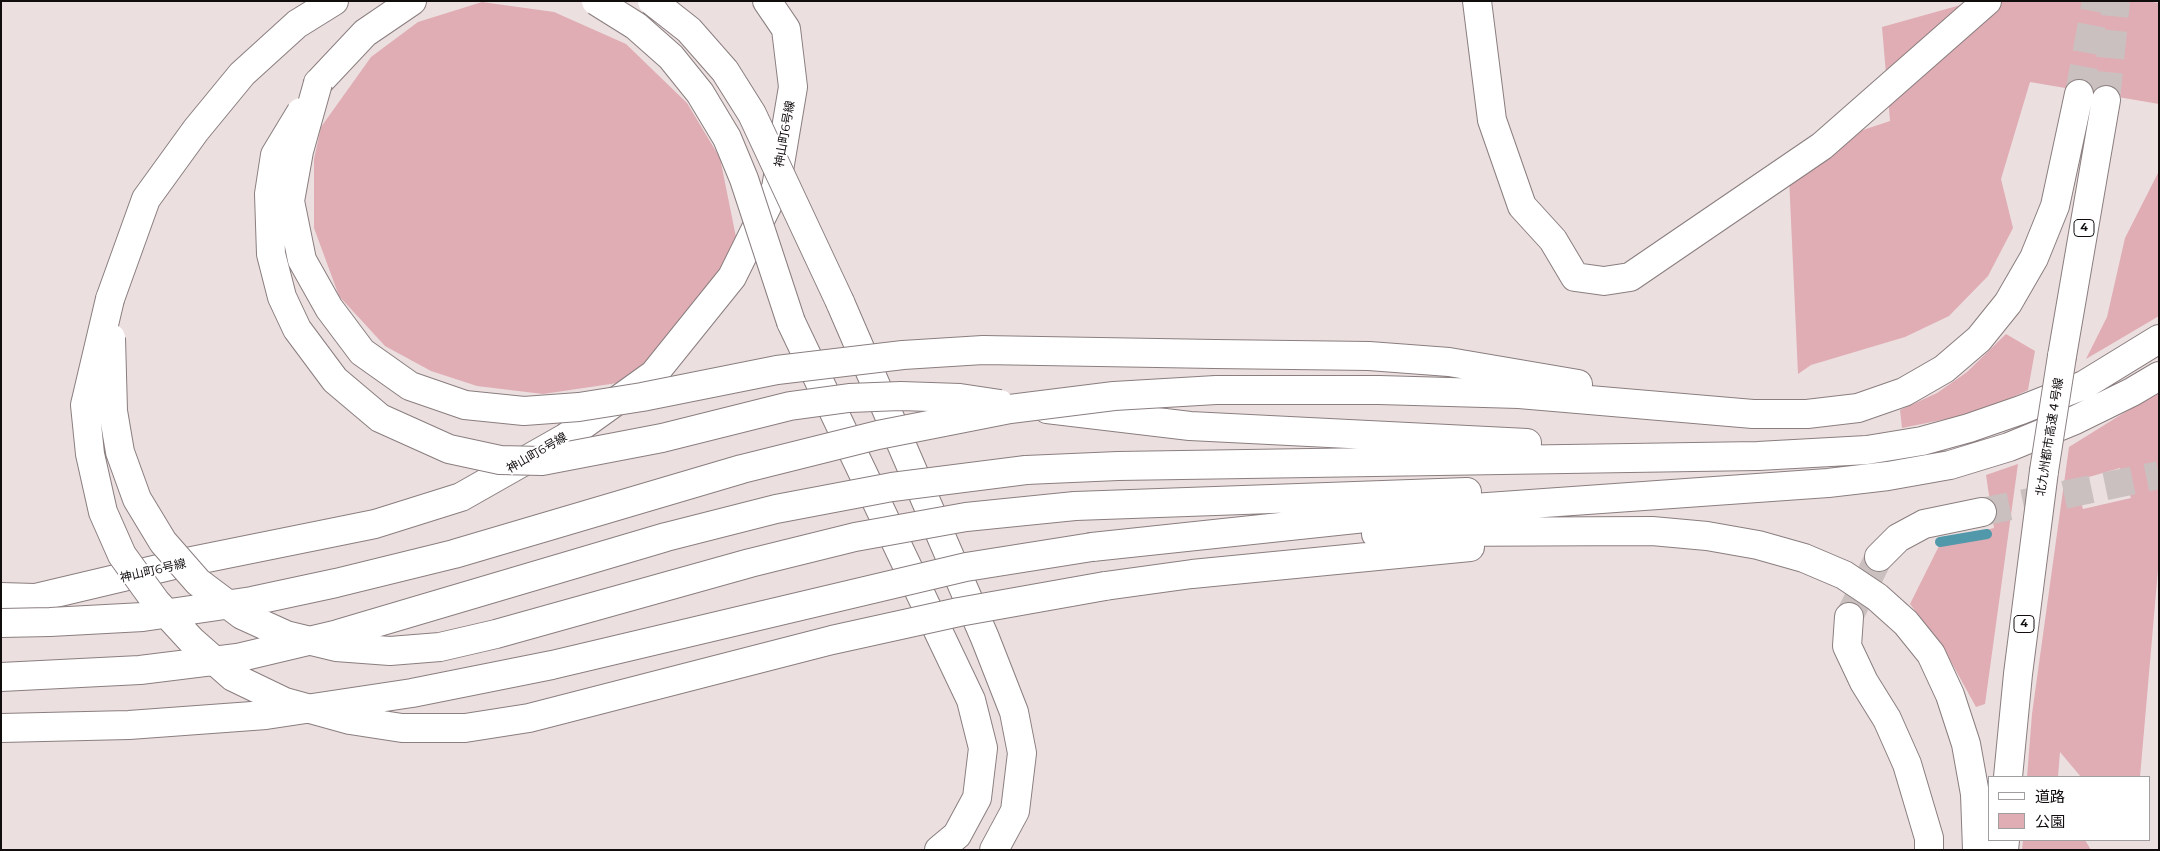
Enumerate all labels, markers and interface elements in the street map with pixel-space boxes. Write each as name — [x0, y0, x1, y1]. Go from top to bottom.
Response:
street label: 神山町6号線 — [772, 100, 798, 168]
road number: 4 — [2074, 220, 2094, 237]
street label: 北九州都市高速４号線 — [2034, 377, 2066, 497]
street label: 神山町6号線 — [504, 430, 570, 476]
street label: 神山町6号線 — [119, 556, 187, 586]
road number: 4 — [2014, 616, 2034, 632]
legend — [1988, 776, 2150, 841]
text: 道路 — [2035, 787, 2065, 806]
text: 公園 — [2035, 812, 2065, 831]

